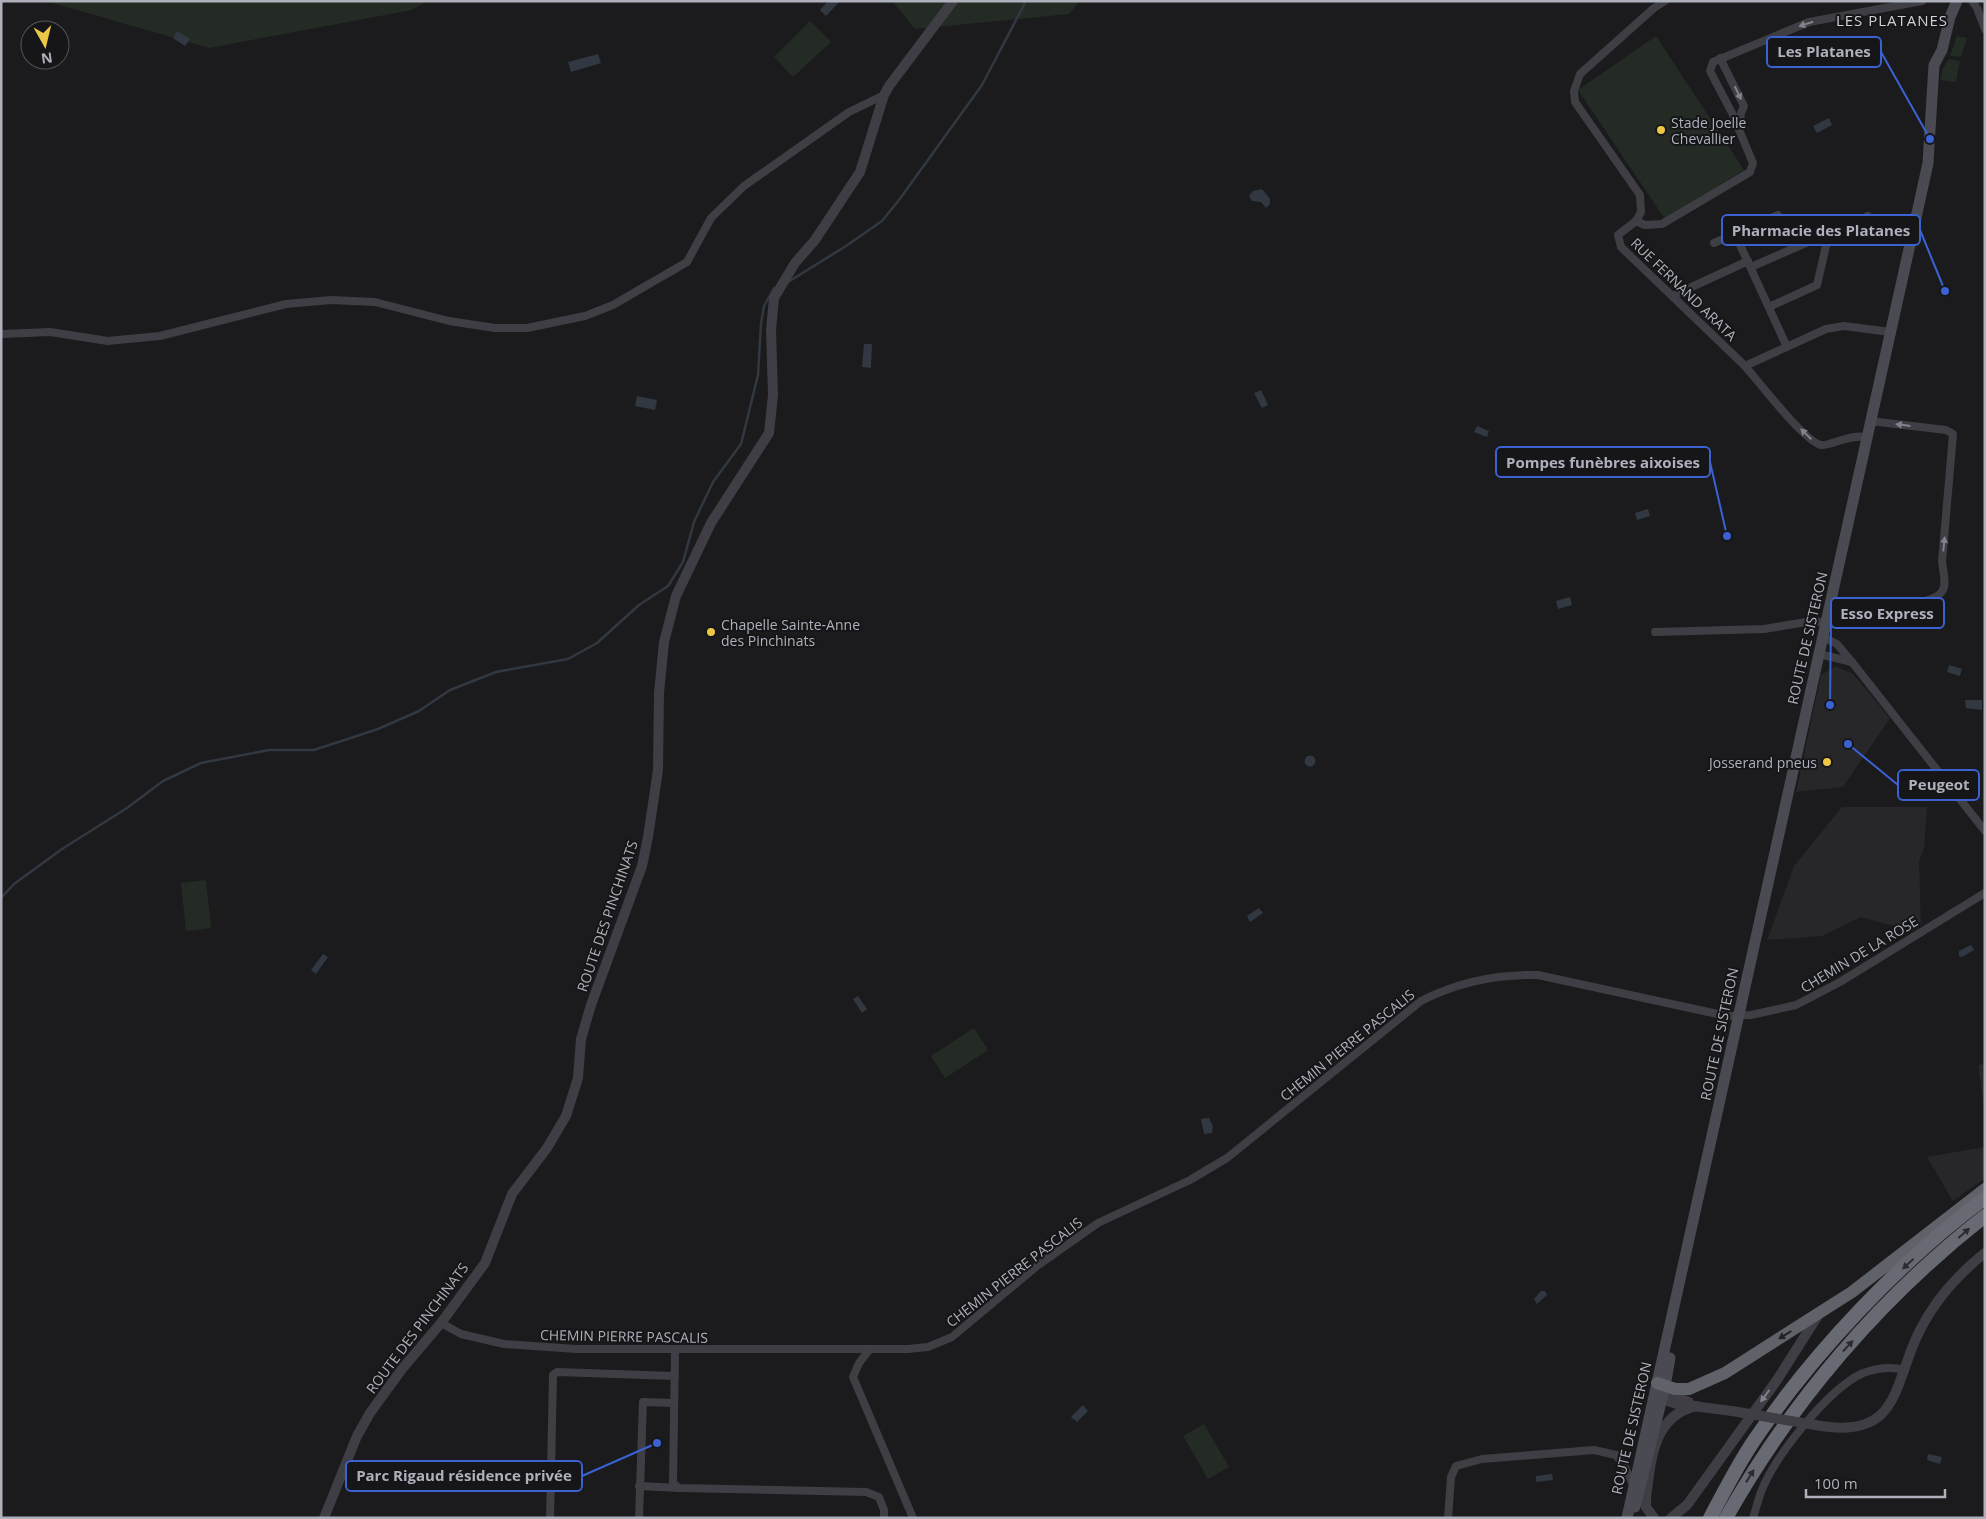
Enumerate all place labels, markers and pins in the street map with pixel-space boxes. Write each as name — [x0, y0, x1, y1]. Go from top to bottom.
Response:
callout: Les Platanes — [1767, 37, 1881, 67]
place label: Stade Joelle Chevallier — [1671, 113, 1747, 148]
marker: Stade Joelle Chevallier — [1655, 124, 1667, 136]
callout: Pharmacie des Platanes — [1722, 215, 1920, 245]
callout: Pompes funèbres aixoises — [1496, 447, 1710, 477]
callout: Esso Express — [1831, 598, 1944, 628]
place label: Chapelle Sainte-Anne des Pinchinats — [721, 615, 860, 650]
marker: Chapelle Sainte-Anne des Pinchinats — [705, 626, 717, 638]
place label: Josserand pneus — [1707, 753, 1817, 772]
marker: Josserand pneus — [1821, 756, 1833, 768]
callout: Peugeot — [1898, 770, 1979, 800]
callout: Parc Rigaud résidence privée — [346, 1461, 582, 1491]

